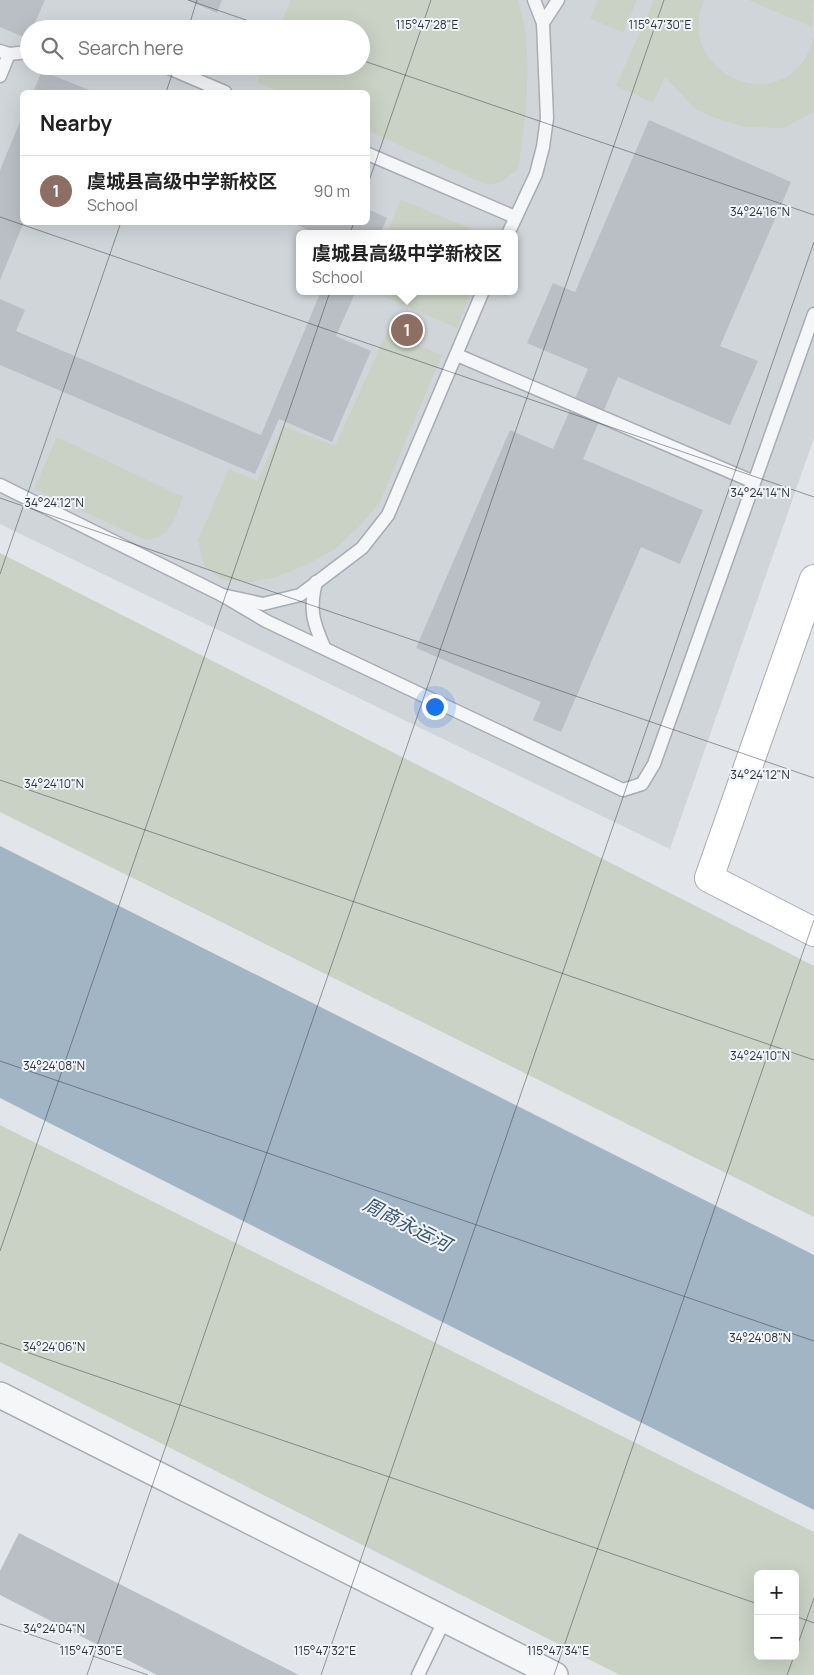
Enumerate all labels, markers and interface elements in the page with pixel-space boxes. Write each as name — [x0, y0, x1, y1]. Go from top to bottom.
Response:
text: 115°47'28"E — [396, 16, 459, 33]
text: 115°47'30"E — [629, 16, 692, 33]
search box — [20, 20, 370, 75]
icon: search — [38, 34, 66, 62]
text: Search here — [78, 35, 184, 61]
text: Nearby — [40, 109, 112, 137]
text: 虞城县高级中学新校区 — [87, 168, 277, 194]
text: 1 — [52, 180, 60, 202]
text: 90 m — [314, 180, 350, 202]
text: School — [87, 194, 138, 216]
text: 34°24'16"N — [730, 203, 790, 220]
popup — [296, 230, 518, 295]
text: 虞城县高级中学新校区 — [312, 240, 502, 266]
text: School — [312, 266, 363, 288]
pin: 1 — [391, 311, 423, 349]
text: 34°24'14"N — [730, 484, 790, 501]
text: 34°24'12"N — [24, 494, 84, 511]
your location — [422, 694, 448, 720]
text: 34°24'12"N — [730, 766, 790, 783]
text: 34°24'10"N — [24, 775, 84, 792]
text: 34°24'10"N — [730, 1047, 790, 1064]
text: 34°24'08"N — [23, 1057, 85, 1074]
water label: 周商永运河 — [359, 1191, 459, 1259]
text: 34°24'08"N — [729, 1329, 791, 1346]
text: 34°24'06"N — [23, 1338, 85, 1355]
map controls — [754, 1570, 799, 1660]
button: + — [754, 1570, 799, 1615]
button: − — [754, 1615, 799, 1660]
text: 34°24'04"N — [23, 1620, 85, 1637]
text: 115°47'30"E — [60, 1642, 123, 1659]
text: 115°47'32"E — [294, 1642, 356, 1659]
text: 115°47'34"E — [527, 1642, 589, 1659]

